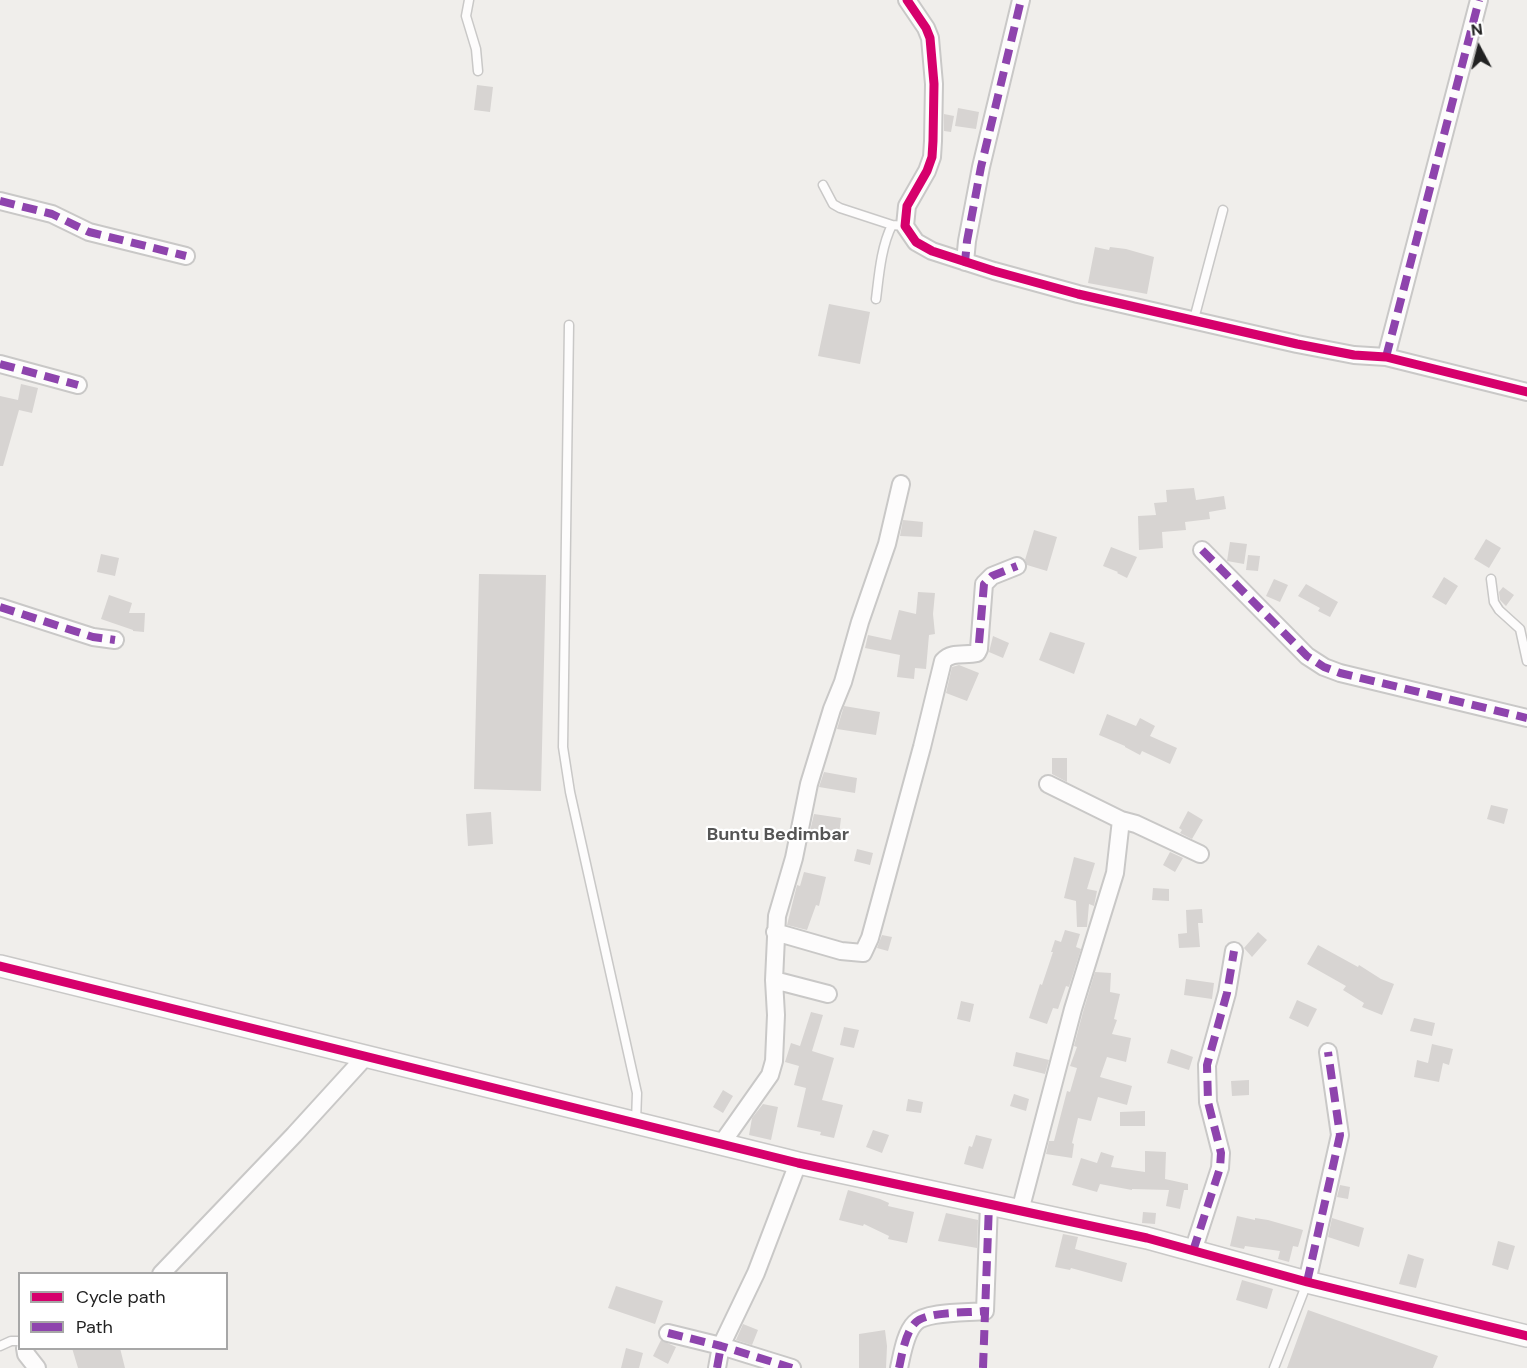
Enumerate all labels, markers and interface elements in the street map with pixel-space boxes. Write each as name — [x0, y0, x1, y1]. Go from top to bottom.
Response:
north arrow — [1449, 18, 1509, 78]
text: N — [1470, 19, 1484, 41]
district label: Buntu Bedimbar — [707, 824, 849, 846]
legend — [18, 1272, 228, 1350]
text: Cycle path — [76, 1285, 166, 1309]
text: Path — [76, 1315, 113, 1339]

